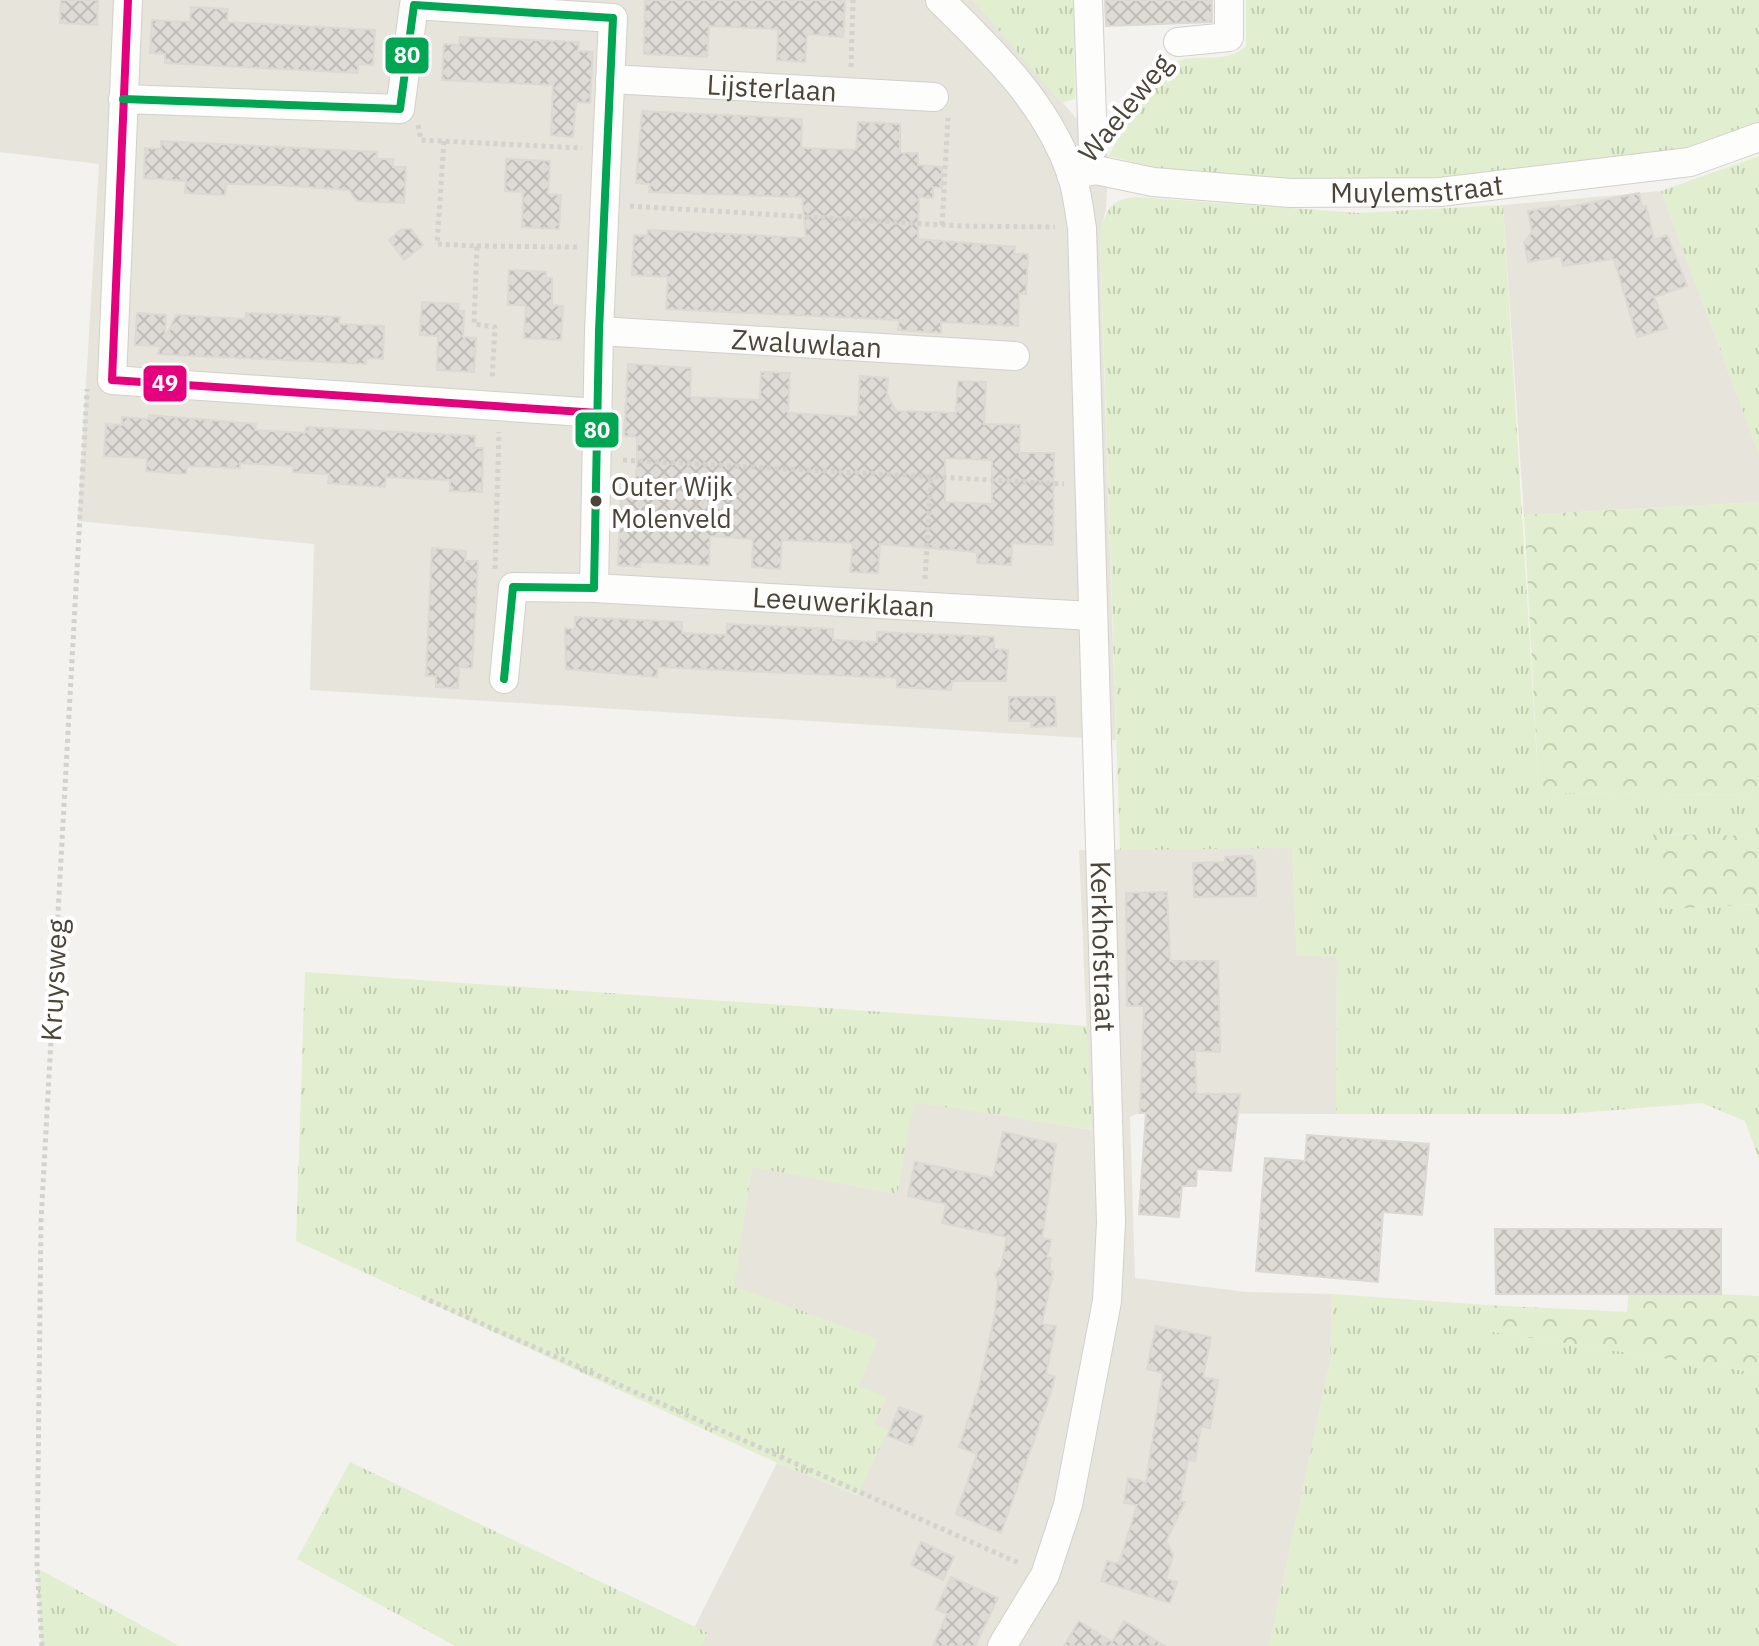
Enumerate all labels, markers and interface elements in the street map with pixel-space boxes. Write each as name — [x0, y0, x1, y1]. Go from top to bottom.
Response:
line badge: 80 — [384, 36, 430, 75]
text: 80 — [394, 40, 420, 69]
street label: Waeleweg — [1070, 46, 1180, 170]
street label: Lijsterlaan — [706, 65, 838, 110]
street label: Muylemstraat — [1330, 166, 1505, 211]
street label: Zwaluwlaan — [730, 320, 883, 366]
line badge: 49 — [142, 364, 188, 403]
text: 49 — [152, 368, 178, 397]
line badge: 80 — [574, 411, 620, 449]
text: 80 — [584, 415, 610, 444]
place label: Outer Wijk Molenveld — [611, 469, 733, 535]
marker: Outer Wijk Molenveld — [588, 493, 604, 509]
street label: Leeuweriklaan — [751, 578, 936, 625]
street label: Kerkhofstraat — [1082, 860, 1124, 1033]
street label: Kruysweg — [32, 918, 75, 1042]

